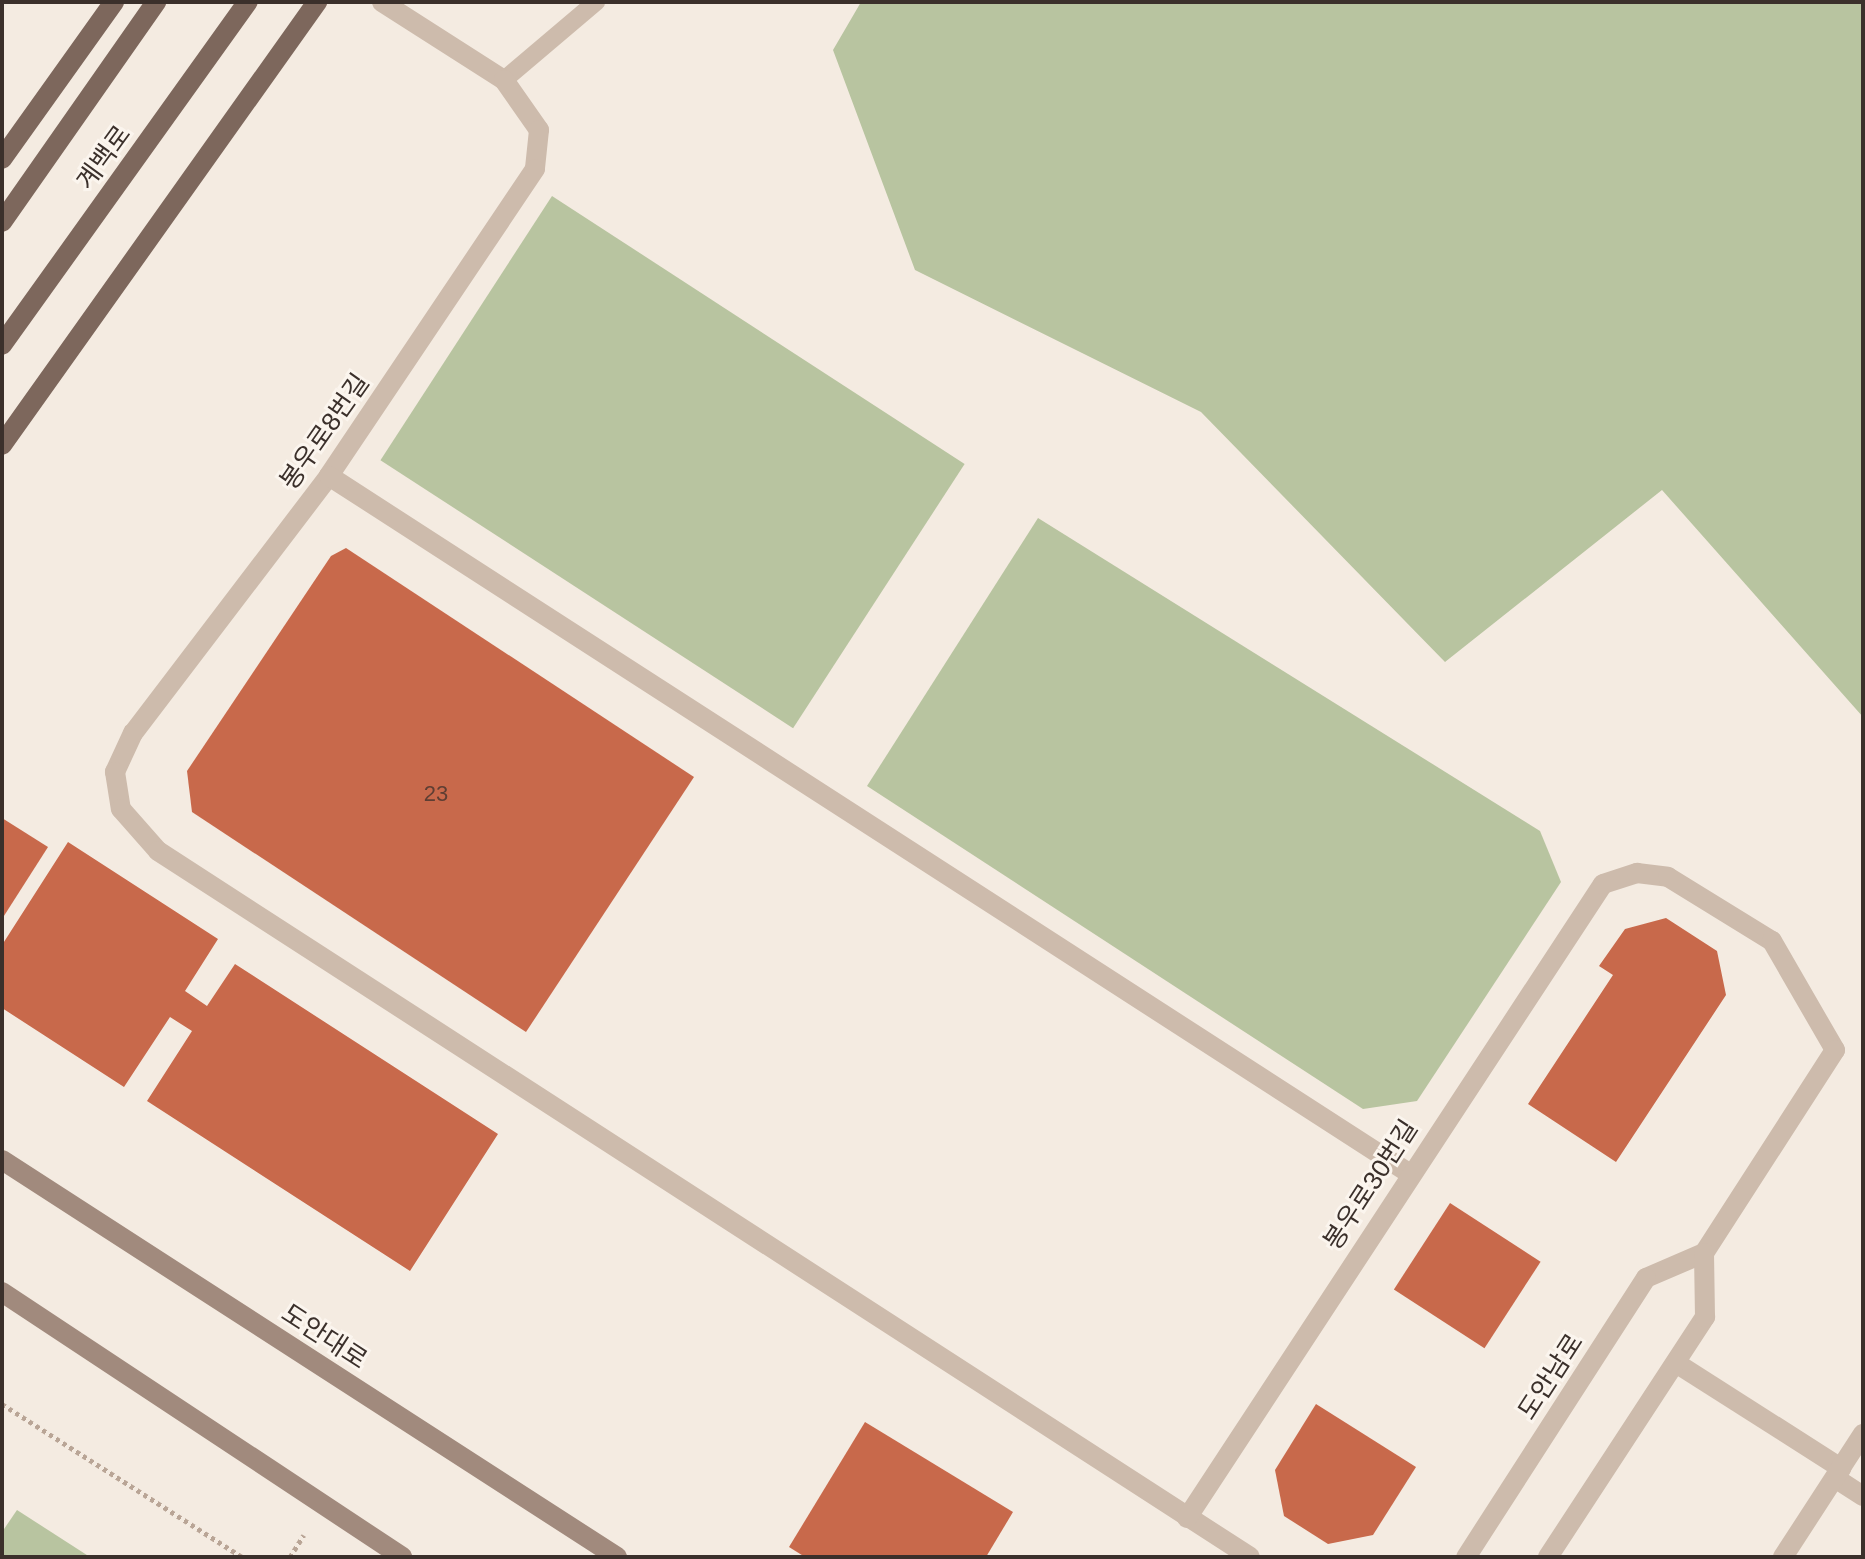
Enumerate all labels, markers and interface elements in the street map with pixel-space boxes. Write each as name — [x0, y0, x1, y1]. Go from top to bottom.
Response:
street label: 계백로 — [70, 120, 138, 196]
street label: 봉우로8번길 — [274, 368, 376, 496]
house number: 23 — [424, 781, 448, 807]
street label: 봉우로30번길 — [1317, 1114, 1425, 1256]
street label: 도안대로 — [275, 1298, 373, 1376]
street label: 도안남로 — [1512, 1328, 1590, 1426]

